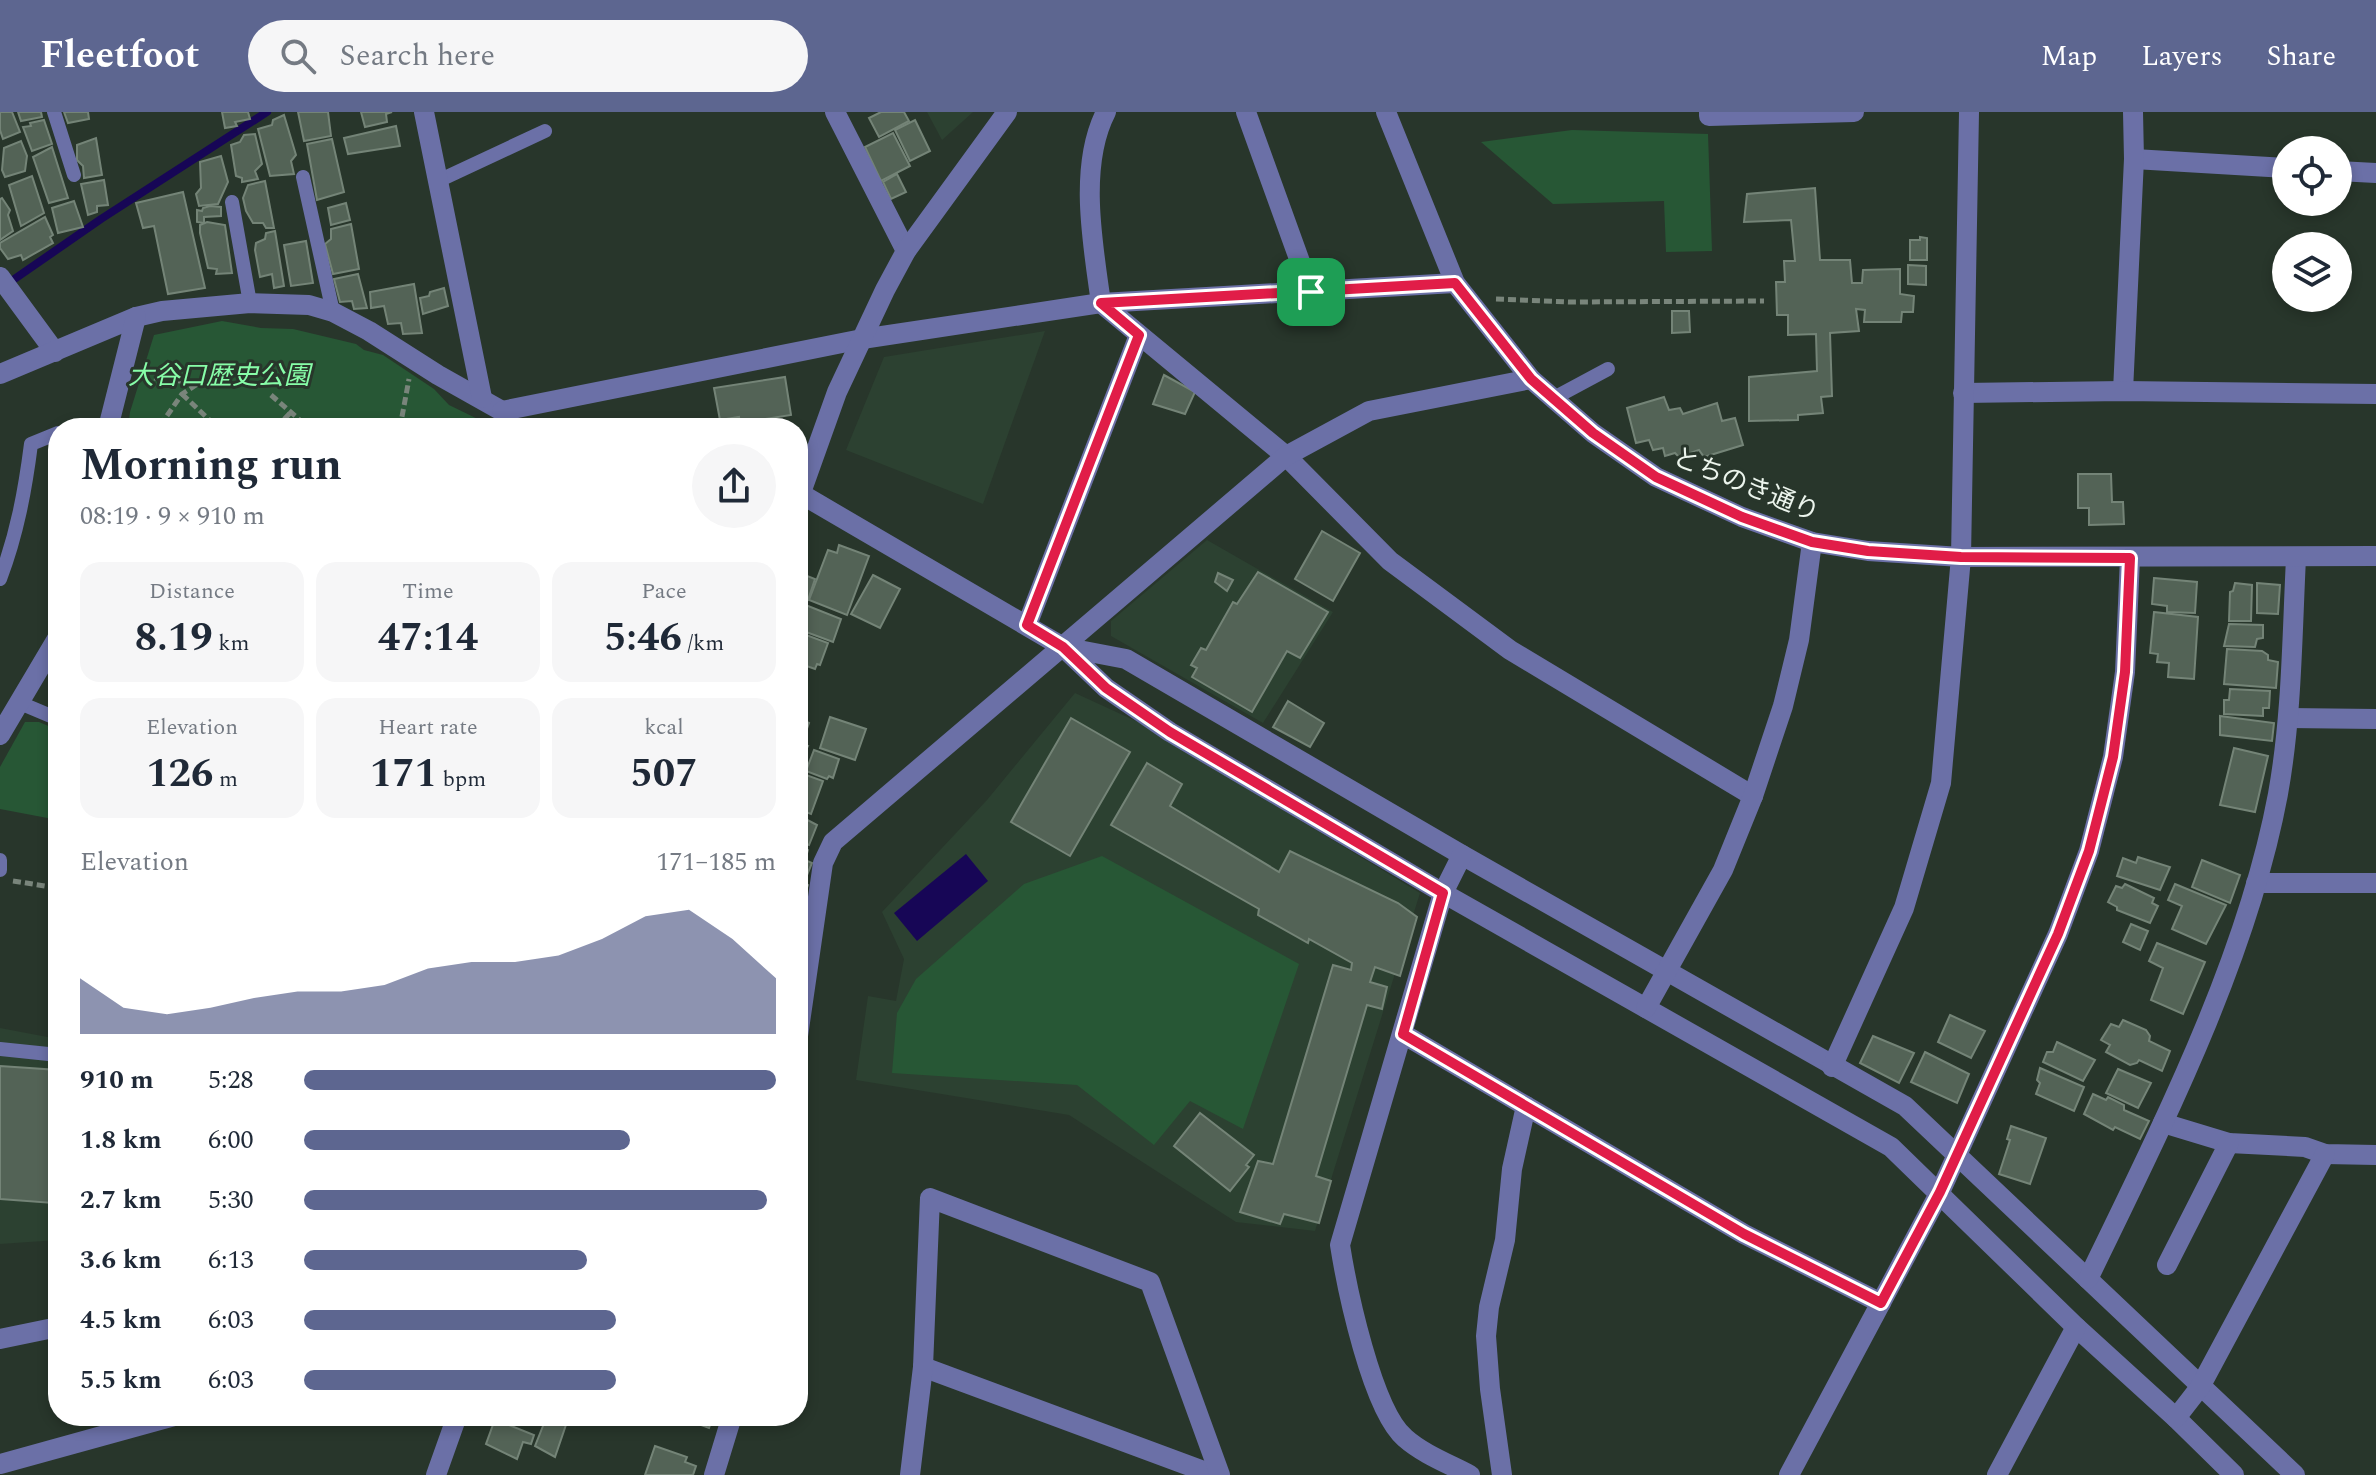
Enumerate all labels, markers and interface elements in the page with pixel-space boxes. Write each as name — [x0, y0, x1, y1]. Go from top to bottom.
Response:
search box — [248, 20, 808, 92]
text: Fleetfoot — [40, 27, 200, 85]
text: Search here — [340, 33, 495, 79]
icon: search — [276, 34, 320, 78]
text: Map — [2041, 35, 2097, 78]
text: Layers — [2141, 35, 2223, 78]
text: Share — [2267, 35, 2336, 78]
map controls — [2272, 136, 2352, 312]
button: locate — [2272, 136, 2352, 216]
button: layers — [2272, 232, 2352, 312]
pin — [1277, 258, 1345, 326]
icon: arrive — [1289, 270, 1333, 314]
park label: 大谷口歴史公園 — [128, 356, 314, 396]
text: Morning run — [80, 432, 342, 499]
street label: とちのき通り — [1667, 437, 1825, 533]
button: share — [692, 444, 776, 528]
text: 08:19 · 9 × 910 m — [80, 496, 265, 536]
text: Distance — [149, 575, 235, 608]
text: Time — [402, 575, 454, 608]
text: Pace — [641, 575, 687, 608]
text: 8.19 — [135, 608, 213, 669]
text: 47:14 — [378, 608, 478, 669]
text: 5:46 — [604, 608, 682, 669]
text: km — [213, 627, 249, 660]
text: /km — [682, 627, 724, 660]
text: Elevation — [146, 711, 238, 744]
text: Heart rate — [378, 711, 478, 744]
text: kcal — [644, 711, 684, 744]
text: 126 — [146, 744, 213, 805]
text: 171 — [370, 744, 437, 805]
text: 507 — [630, 744, 698, 805]
text: m — [213, 763, 238, 796]
text: bpm — [437, 763, 486, 796]
text: Elevation — [80, 842, 189, 882]
text: 171–185 m — [656, 842, 776, 882]
text: 910 m — [80, 1060, 154, 1100]
text: 5:28 — [208, 1060, 254, 1100]
text: 1.8 km — [80, 1120, 162, 1160]
text: 6:00 — [208, 1120, 254, 1160]
text: 2.7 km — [80, 1180, 162, 1220]
text: 5:30 — [208, 1180, 254, 1220]
text: 3.6 km — [80, 1240, 162, 1280]
text: 6:13 — [208, 1240, 254, 1280]
text: 4.5 km — [80, 1300, 162, 1340]
text: 6:03 — [208, 1300, 254, 1340]
text: 5.5 km — [80, 1360, 162, 1400]
text: 6:03 — [208, 1360, 254, 1400]

